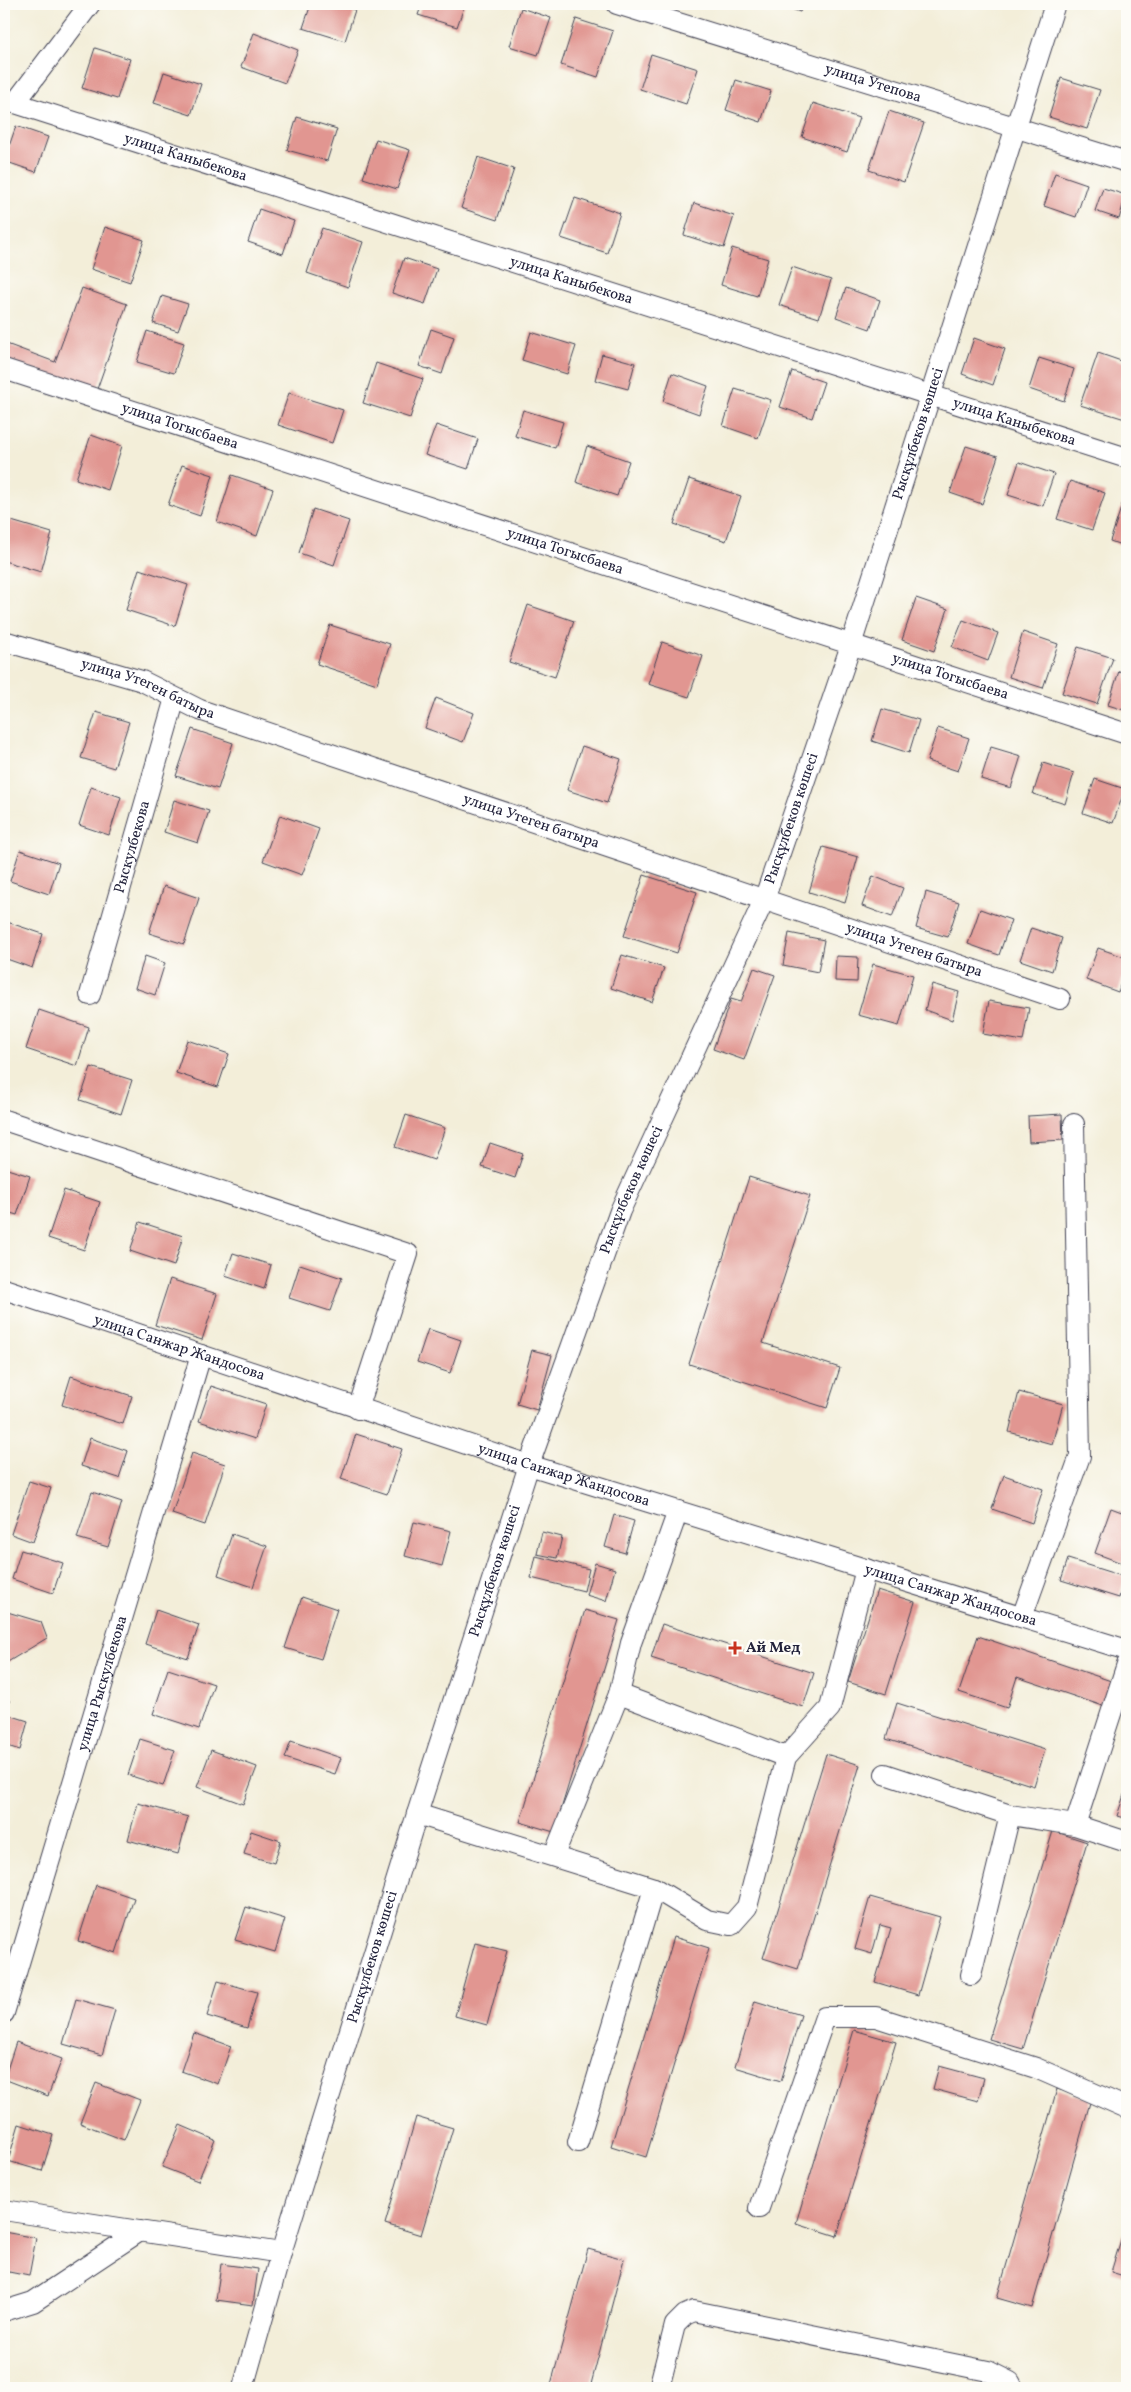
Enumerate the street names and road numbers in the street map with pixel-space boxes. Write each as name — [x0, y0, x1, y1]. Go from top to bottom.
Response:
street label: улица Утепова — [822, 58, 924, 108]
street label: улица Каныбекова — [121, 128, 250, 187]
street label: улица Каныбекова — [507, 251, 636, 310]
street label: Рысқұлбеков көшесі — [887, 365, 949, 503]
street label: улица Каныбекова — [950, 393, 1079, 452]
street label: улица Тогысбаева — [119, 397, 241, 455]
street label: улица Тогысбаева — [504, 523, 626, 580]
street label: улица Тогысбаева — [889, 648, 1011, 705]
street label: улица Утеген батыра — [78, 653, 217, 725]
street label: Рысқұлбеков көшесі — [760, 750, 824, 887]
street label: улица Утеген батыра — [460, 789, 602, 854]
street label: Рыскулбекова — [109, 798, 156, 896]
street label: улица Утеген батыра — [843, 917, 985, 983]
street label: Рысқұлбеков көшесі — [595, 1122, 668, 1257]
street label: улица Санжар Жандосова — [91, 1309, 268, 1386]
street label: улица Санжар Жандосова — [475, 1438, 652, 1512]
street label: Рысқұлбеков көшесі — [464, 1502, 526, 1640]
street label: улица Санжар Жандосова — [862, 1559, 1039, 1632]
street label: улица Рыскулбекова — [72, 1613, 133, 1754]
street label: Рысқұлбеков көшесі — [342, 1888, 403, 2026]

